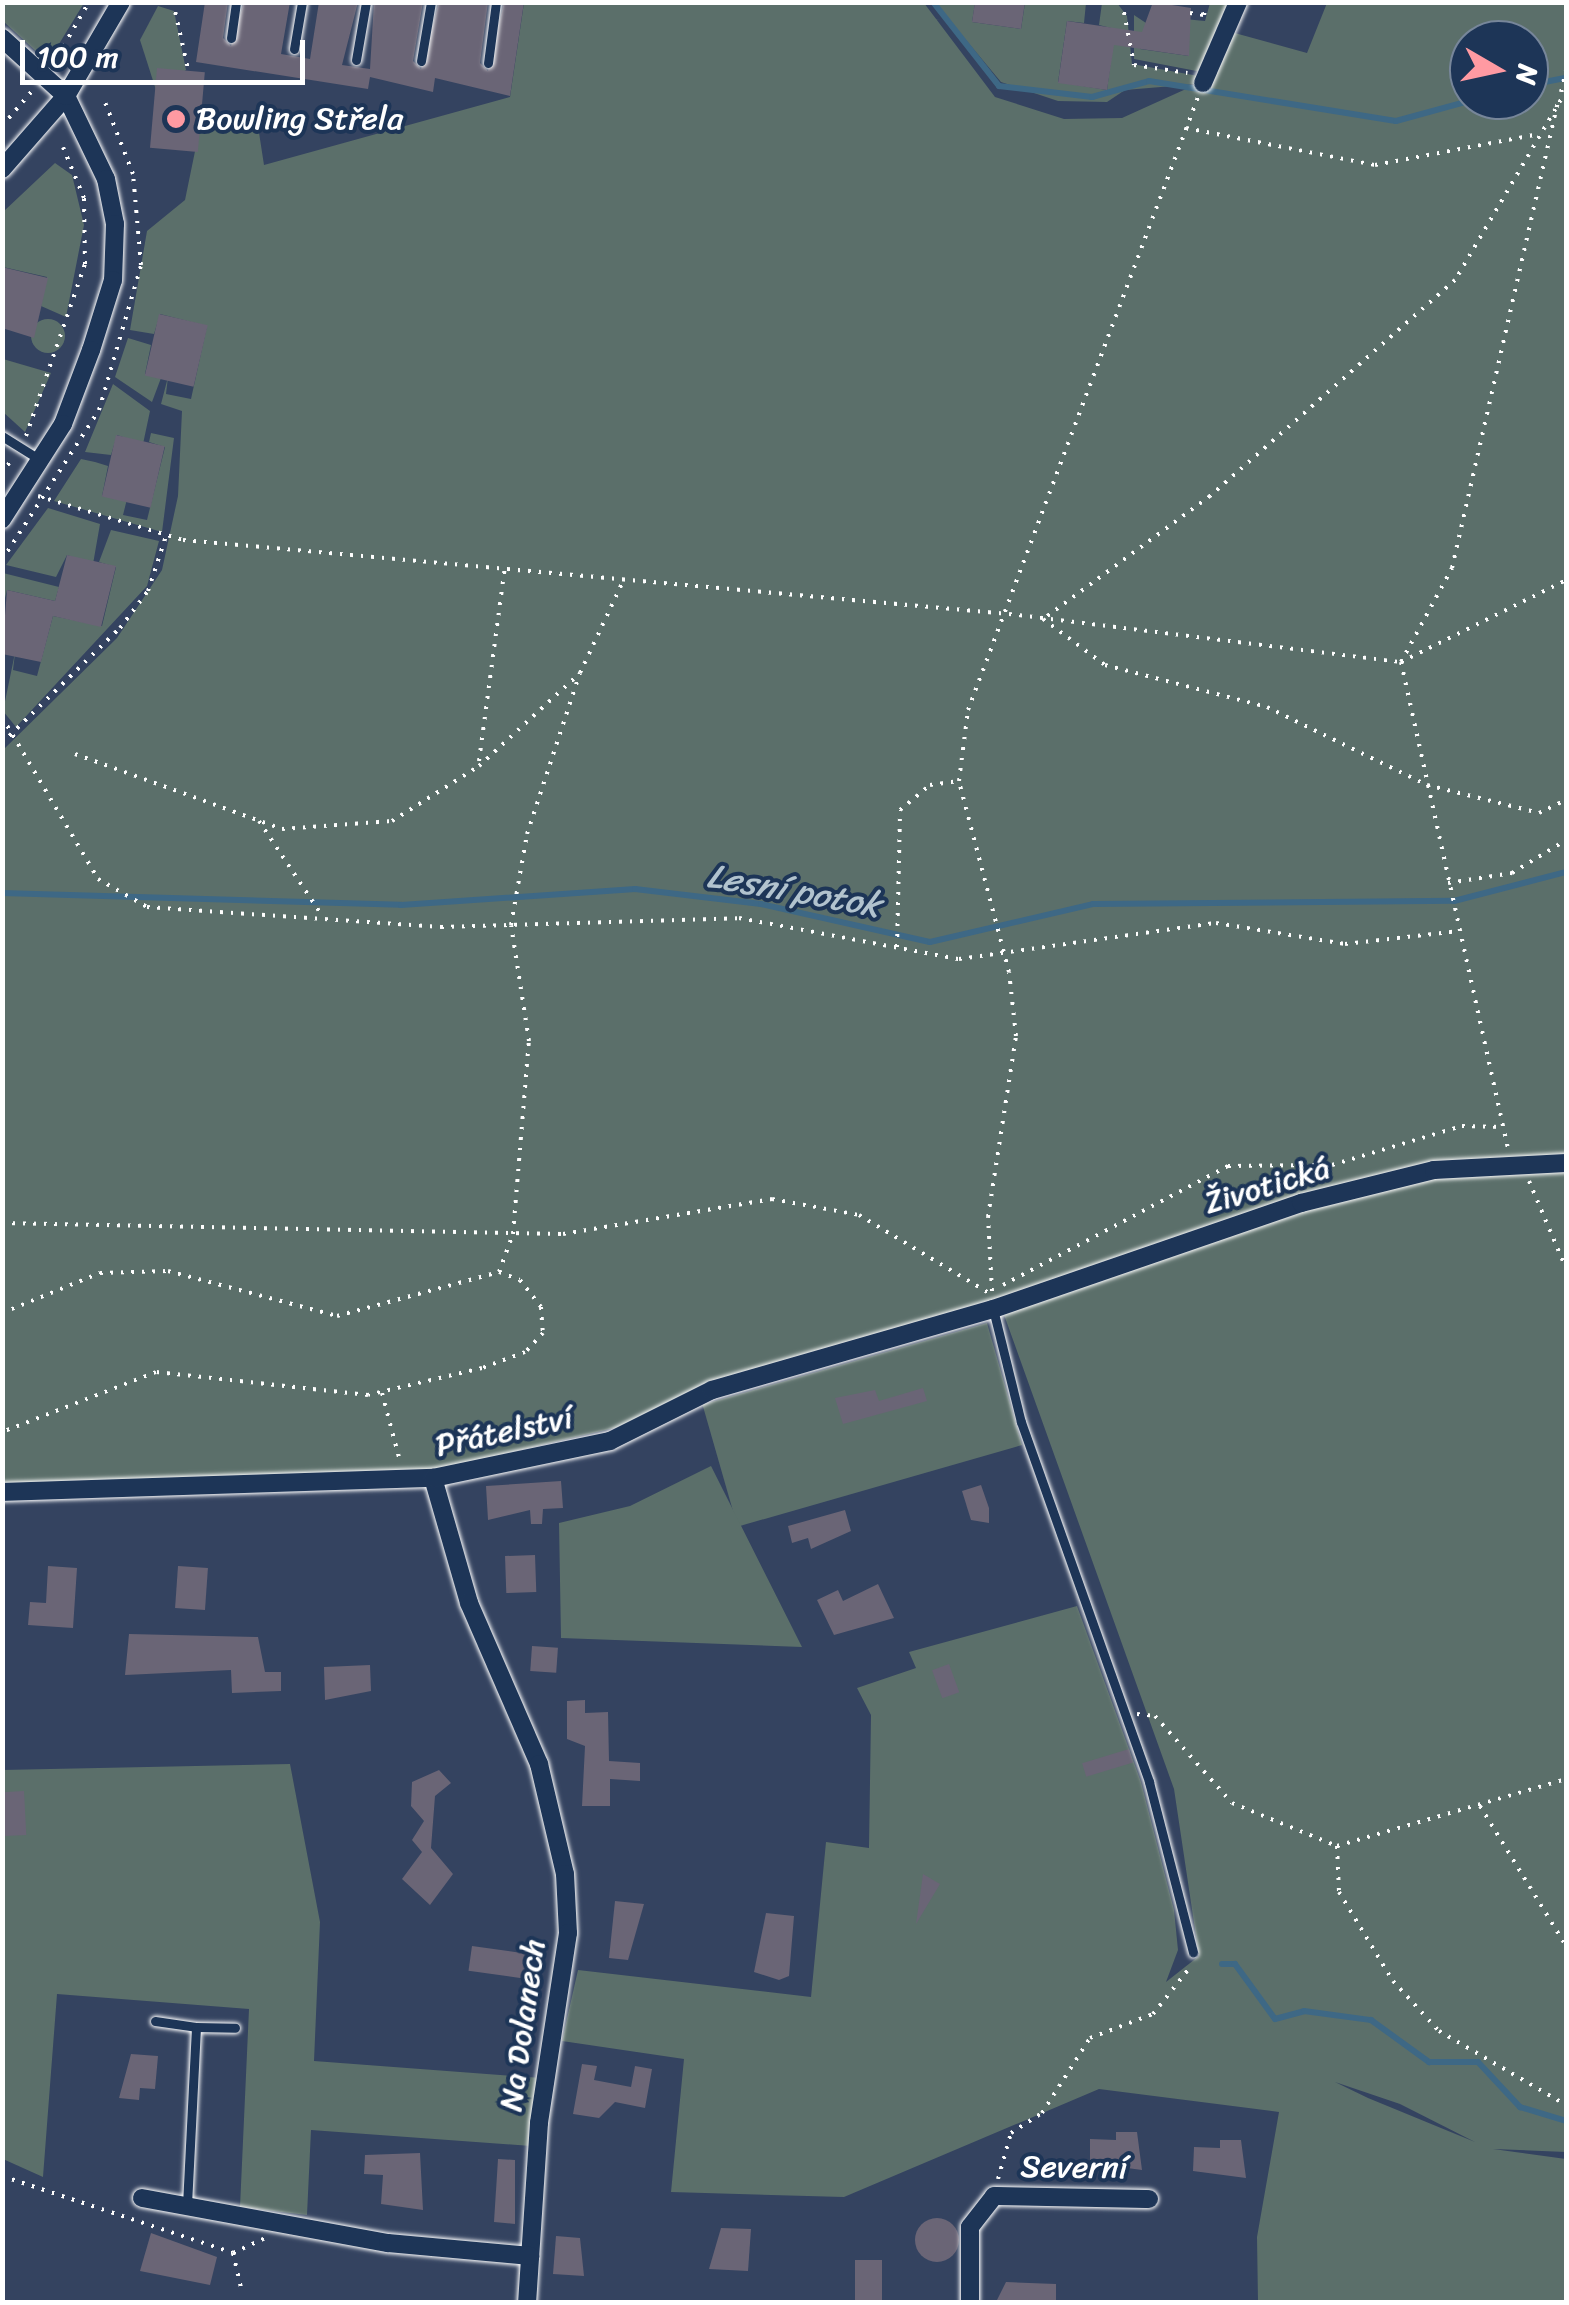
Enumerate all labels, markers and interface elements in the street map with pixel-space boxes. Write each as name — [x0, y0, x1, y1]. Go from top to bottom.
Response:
scale bar — [25, 20, 310, 82]
north arrow — [1449, 20, 1549, 120]
text: 100 m — [37, 30, 119, 84]
text: N — [1501, 61, 1553, 88]
place label: Bowling Střela — [196, 100, 403, 138]
marker: Bowling Střela — [165, 108, 187, 130]
water label: Lesní potok — [704, 854, 884, 926]
street label: Životická — [1200, 1149, 1334, 1223]
street label: Přátelství — [432, 1399, 576, 1465]
street label: Na Dolanech — [492, 1937, 554, 2113]
street label: Severní — [1020, 2148, 1128, 2188]

